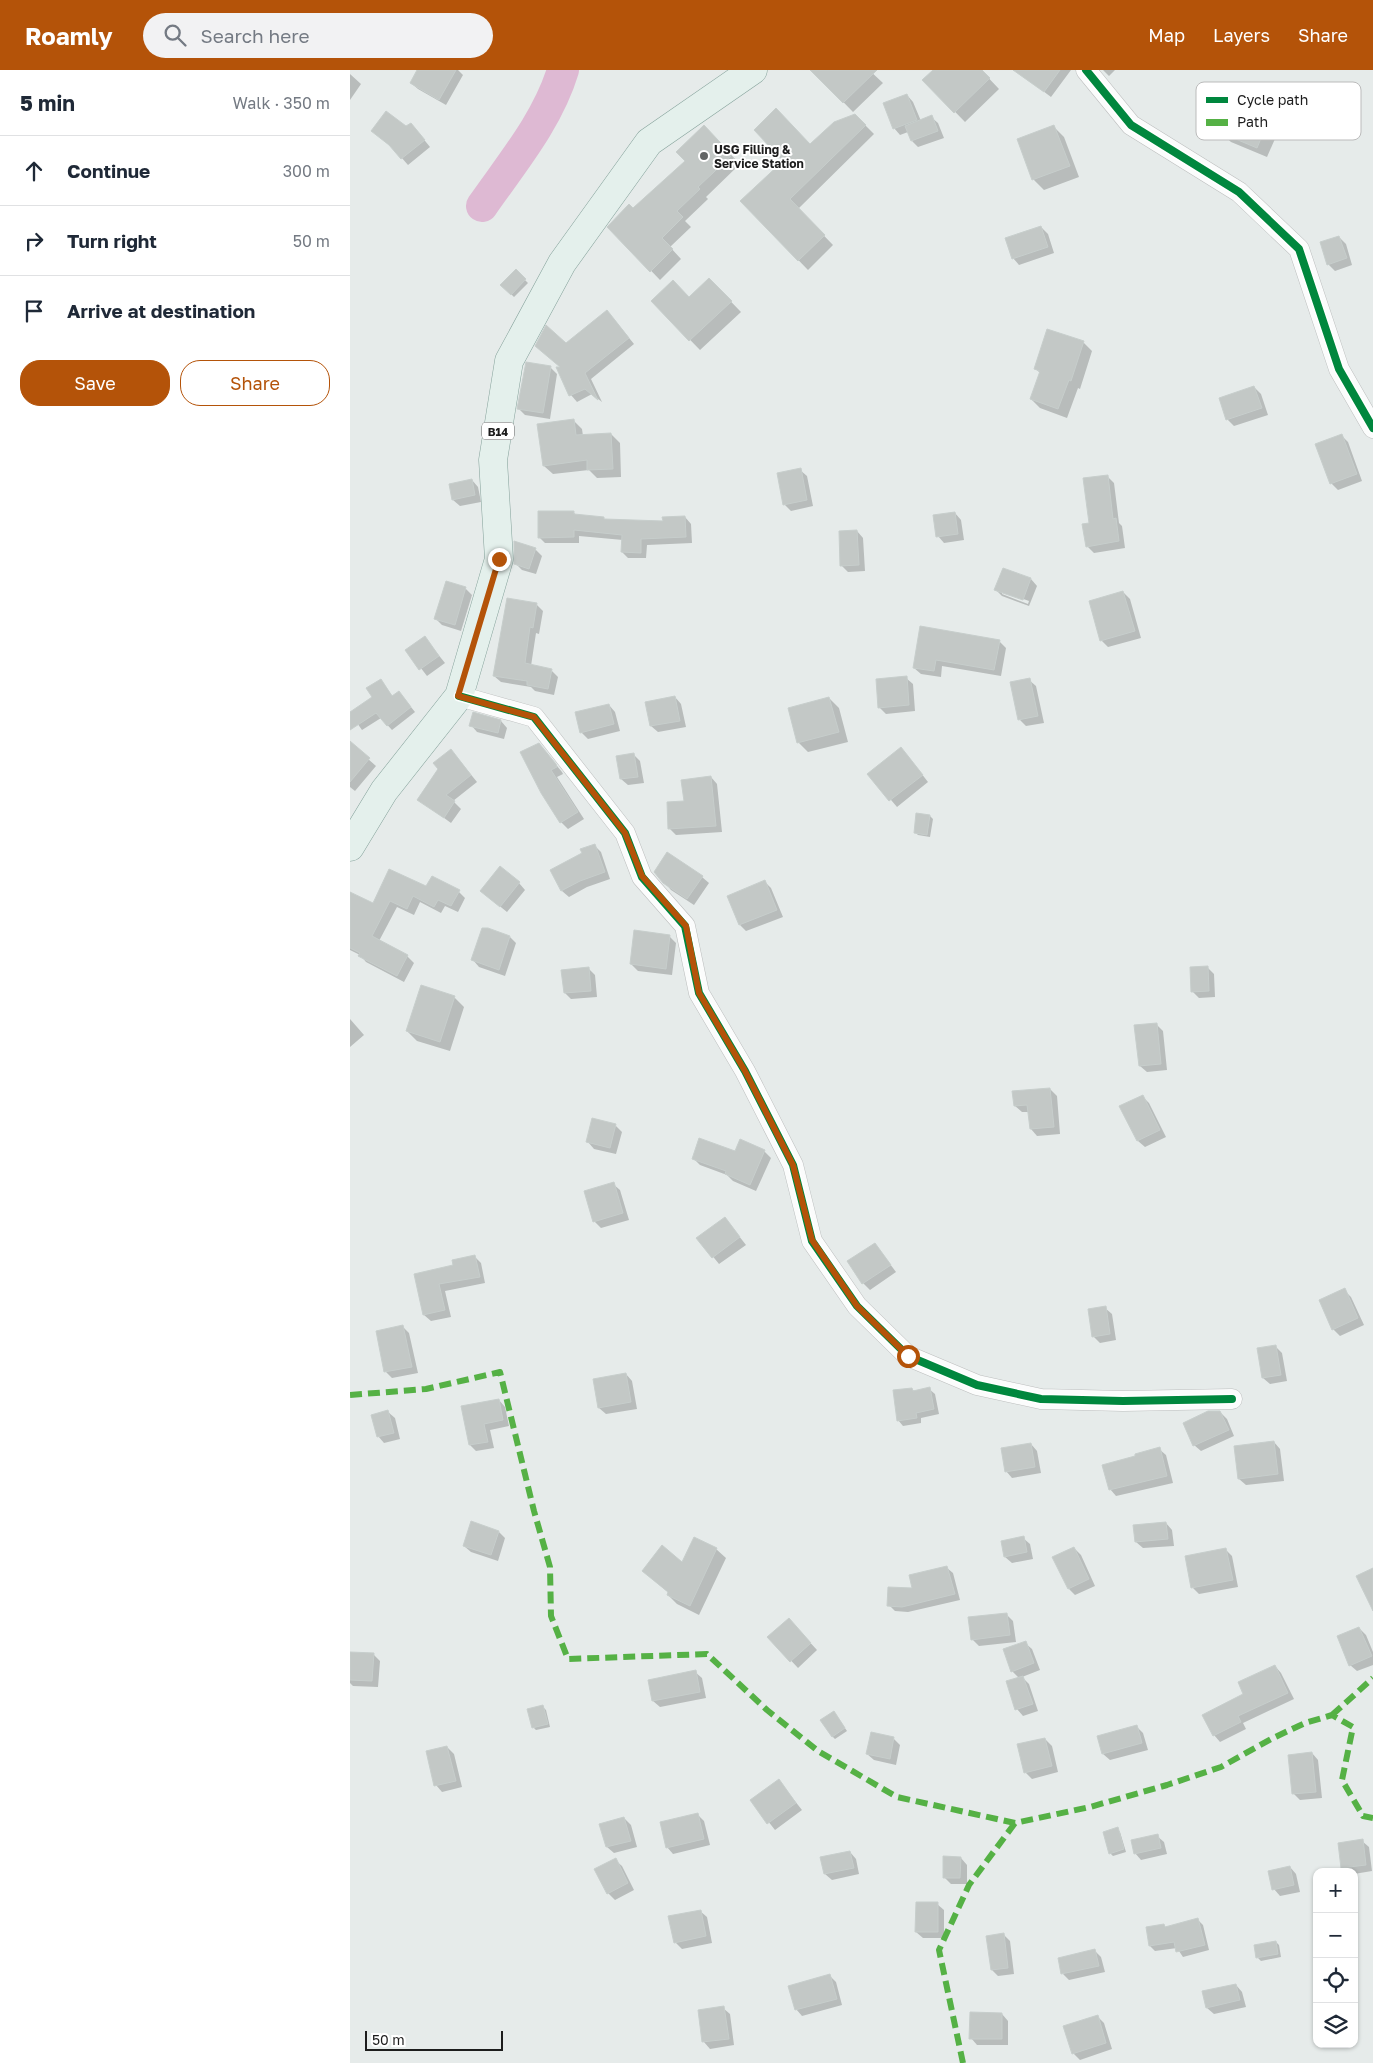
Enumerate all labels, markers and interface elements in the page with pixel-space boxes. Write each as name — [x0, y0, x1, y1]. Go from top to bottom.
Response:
search box — [143, 13, 493, 58]
text: Roamly — [25, 21, 113, 50]
icon: search — [161, 21, 189, 49]
text: Search here — [201, 24, 309, 47]
text: Map — [1148, 24, 1185, 46]
text: Layers — [1213, 24, 1270, 46]
text: Share — [1298, 24, 1348, 46]
legend — [1196, 82, 1361, 140]
text: 5 min — [20, 90, 75, 116]
text: Cycle path — [1237, 91, 1308, 108]
text: Walk · 350 m — [233, 93, 330, 113]
text: Path — [1237, 113, 1268, 130]
place label: USG Filling & Service Station — [714, 142, 804, 171]
marker: USG Filling & Service Station — [698, 150, 710, 162]
icon: ahead — [20, 157, 48, 185]
text: Continue — [67, 159, 150, 182]
text: 300 m — [283, 161, 330, 181]
icon: right — [20, 227, 48, 255]
text: Turn right — [67, 229, 157, 252]
text: 50 m — [293, 231, 330, 251]
icon: arrive — [20, 297, 48, 325]
text: Arrive at destination — [67, 299, 255, 322]
button: Save — [20, 360, 170, 406]
button: Share — [180, 360, 330, 406]
road number: B14 — [482, 422, 514, 440]
route end — [488, 548, 511, 571]
route start — [897, 1345, 920, 1368]
map controls — [1313, 1868, 1358, 2048]
button: + — [1313, 1868, 1358, 1913]
button: − — [1313, 1913, 1358, 1958]
button: locate — [1313, 1958, 1358, 2003]
button: layers — [1313, 2003, 1358, 2048]
scale bar — [365, 2028, 502, 2051]
text: 50 m — [372, 2031, 405, 2048]

